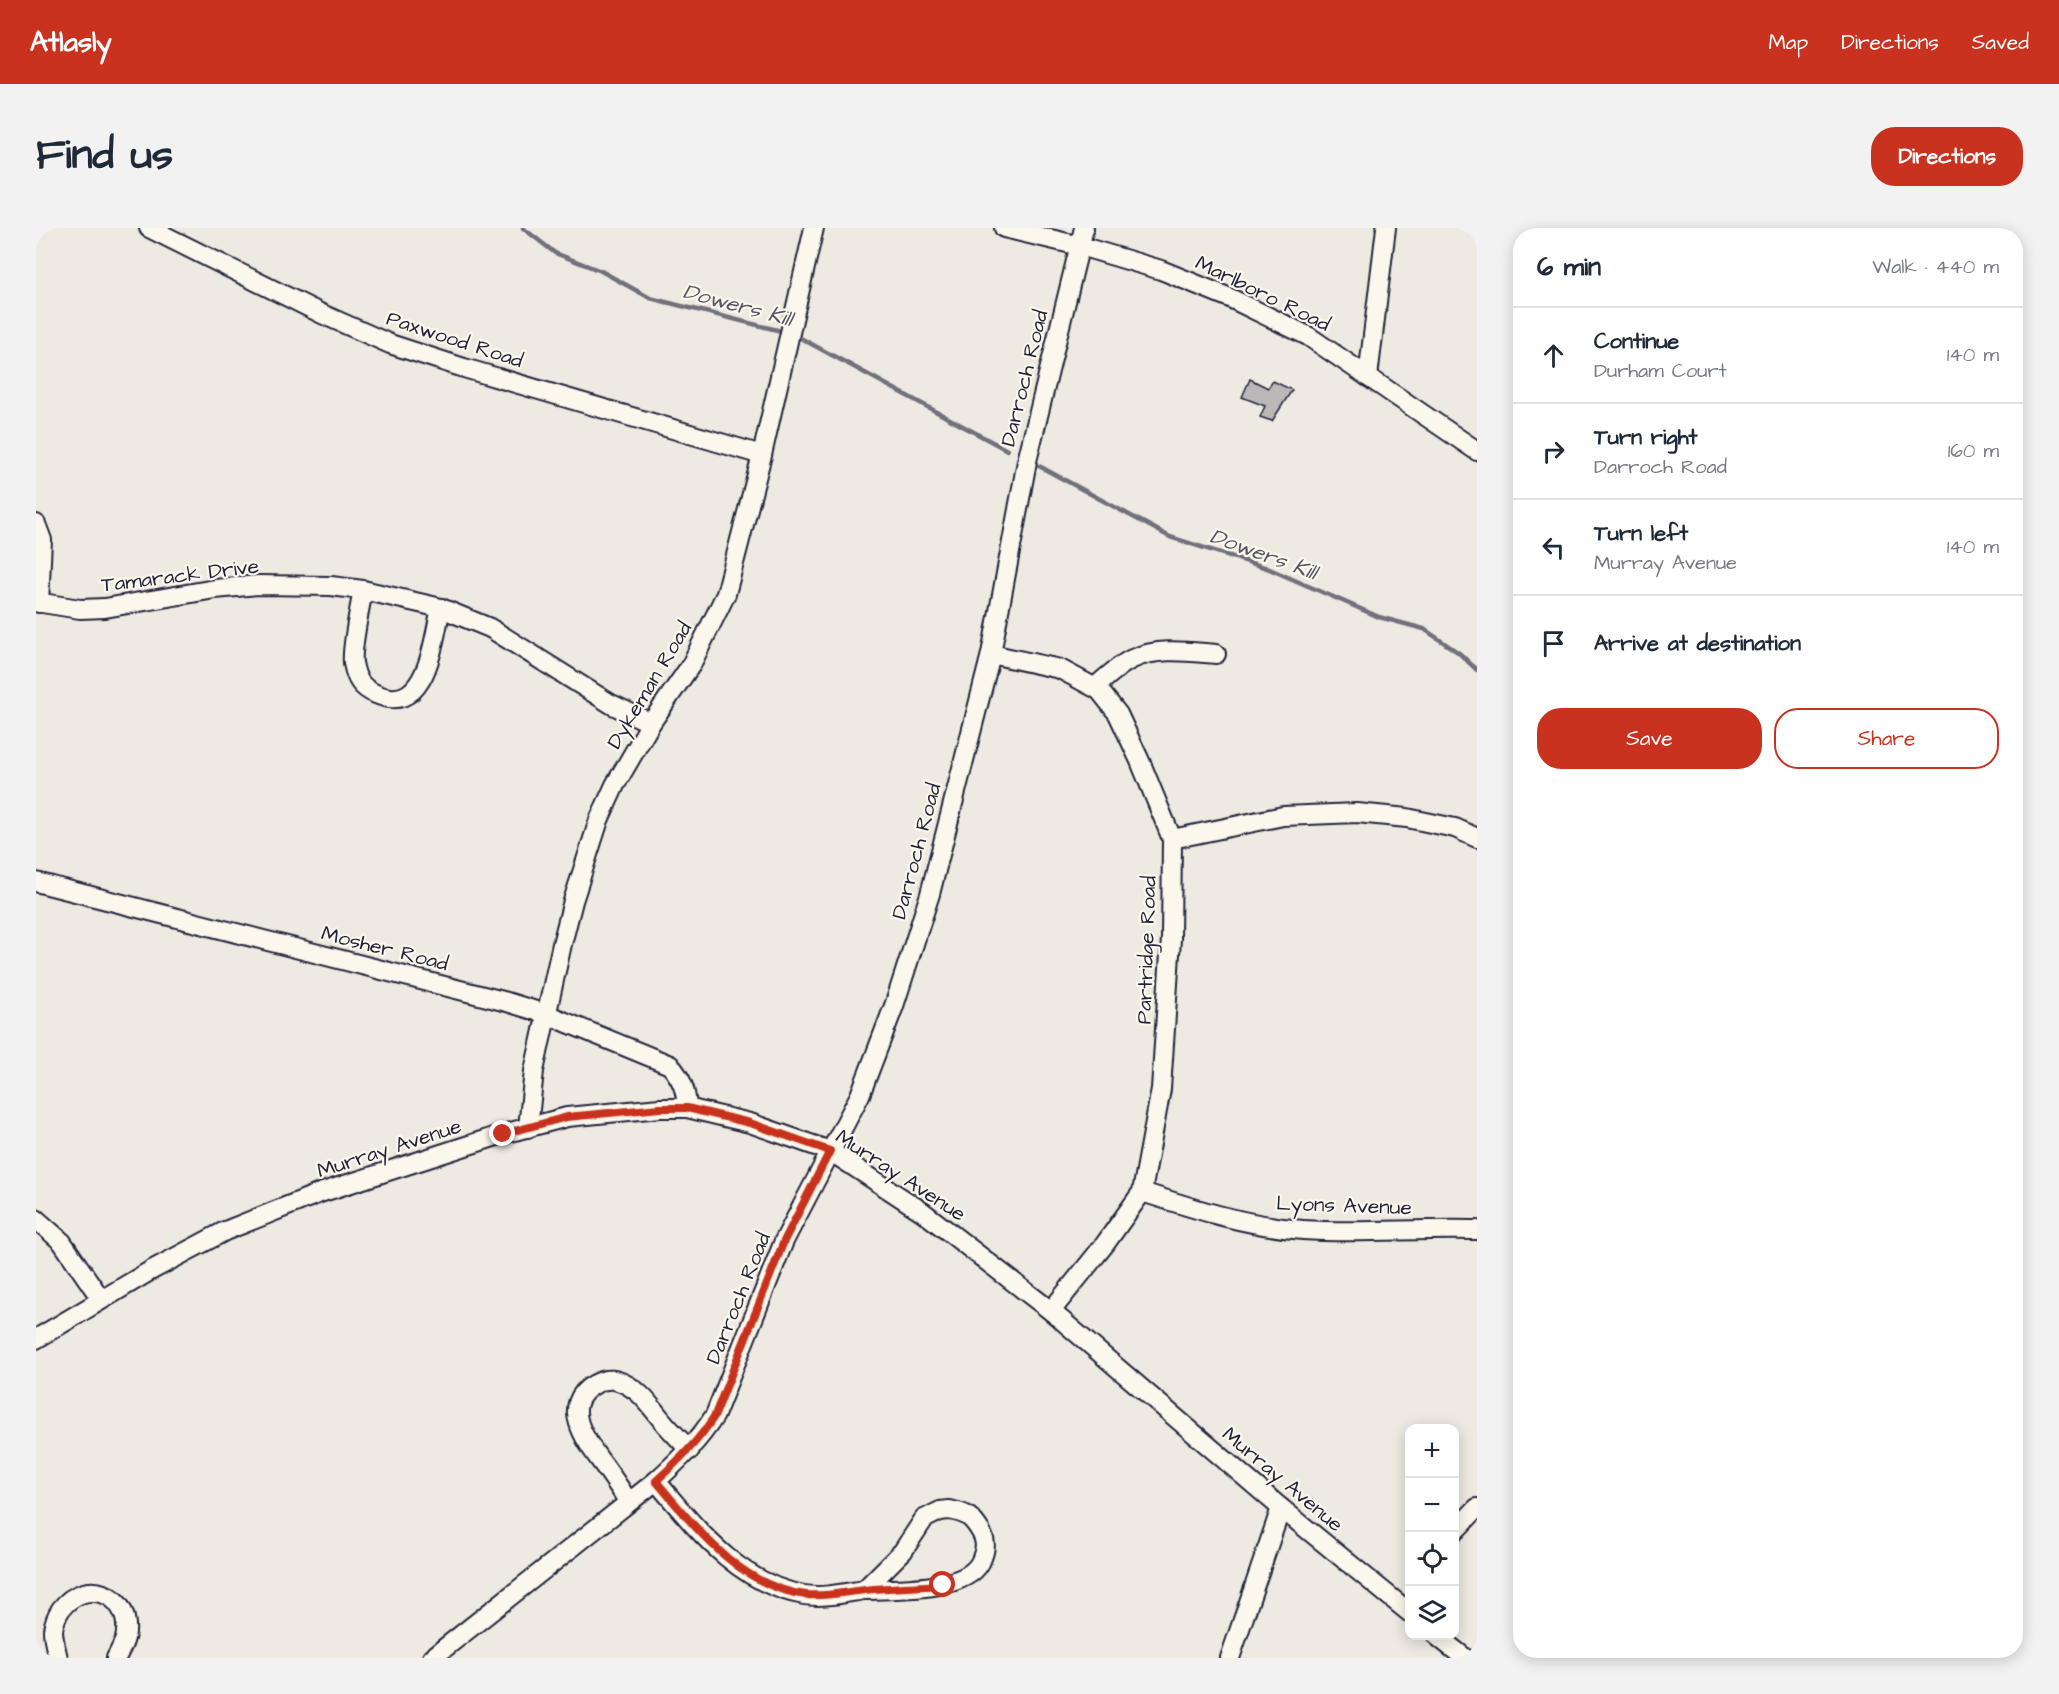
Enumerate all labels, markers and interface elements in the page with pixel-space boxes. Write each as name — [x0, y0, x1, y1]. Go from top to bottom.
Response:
text: Atlasly — [30, 23, 112, 62]
text: Map — [1768, 28, 1808, 57]
text: Directions — [1841, 28, 1939, 57]
text: Saved — [1972, 28, 2029, 57]
text: Find us — [36, 127, 173, 185]
button: Directions — [1871, 127, 2023, 186]
street label: Marlboro Road — [1191, 248, 1335, 339]
text: 6 min — [1537, 249, 1601, 285]
text: Walk · 440 m — [1872, 253, 1999, 281]
water label: Dowers Kill — [680, 276, 798, 336]
street label: Paxwood Road — [383, 304, 527, 375]
street label: Darroch Road — [994, 307, 1055, 449]
text: Continue — [1594, 326, 1679, 357]
icon: ahead — [1537, 339, 1570, 372]
text: 140 m — [1947, 341, 1999, 369]
text: Durham Court — [1594, 357, 1727, 385]
text: Turn right — [1594, 422, 1697, 453]
icon: right — [1537, 435, 1570, 468]
text: 160 m — [1948, 437, 1999, 465]
text: Darroch Road — [1594, 453, 1727, 481]
text: Turn left — [1594, 518, 1688, 549]
water label: Dowers Kill — [1206, 521, 1324, 589]
icon: left — [1537, 531, 1570, 564]
text: 140 m — [1947, 533, 1999, 561]
text: Murray Avenue — [1594, 549, 1737, 577]
street label: Tamarack Drive — [100, 551, 260, 600]
street label: Dykeman Road — [600, 616, 701, 755]
icon: arrive — [1537, 627, 1570, 660]
text: Arrive at destination — [1594, 628, 1801, 659]
button: Save — [1537, 708, 1762, 769]
button: Share — [1774, 708, 1999, 769]
street label: Darroch Road — [884, 780, 949, 922]
street label: Partridge Road — [1129, 875, 1166, 1025]
street label: Mosher Road — [318, 919, 452, 978]
street label: Murray Avenue — [313, 1111, 466, 1187]
route end — [489, 1120, 515, 1146]
street label: Murray Avenue — [829, 1122, 972, 1230]
street label: Lyons Avenue — [1276, 1189, 1412, 1224]
street label: Darroch Road — [699, 1228, 778, 1368]
street label: Murray Avenue — [1215, 1420, 1349, 1540]
map controls — [1405, 1424, 1459, 1640]
button: + — [1405, 1424, 1459, 1478]
button: − — [1405, 1478, 1459, 1532]
button: locate — [1405, 1532, 1459, 1586]
route start — [929, 1571, 955, 1597]
button: layers — [1405, 1586, 1459, 1640]

